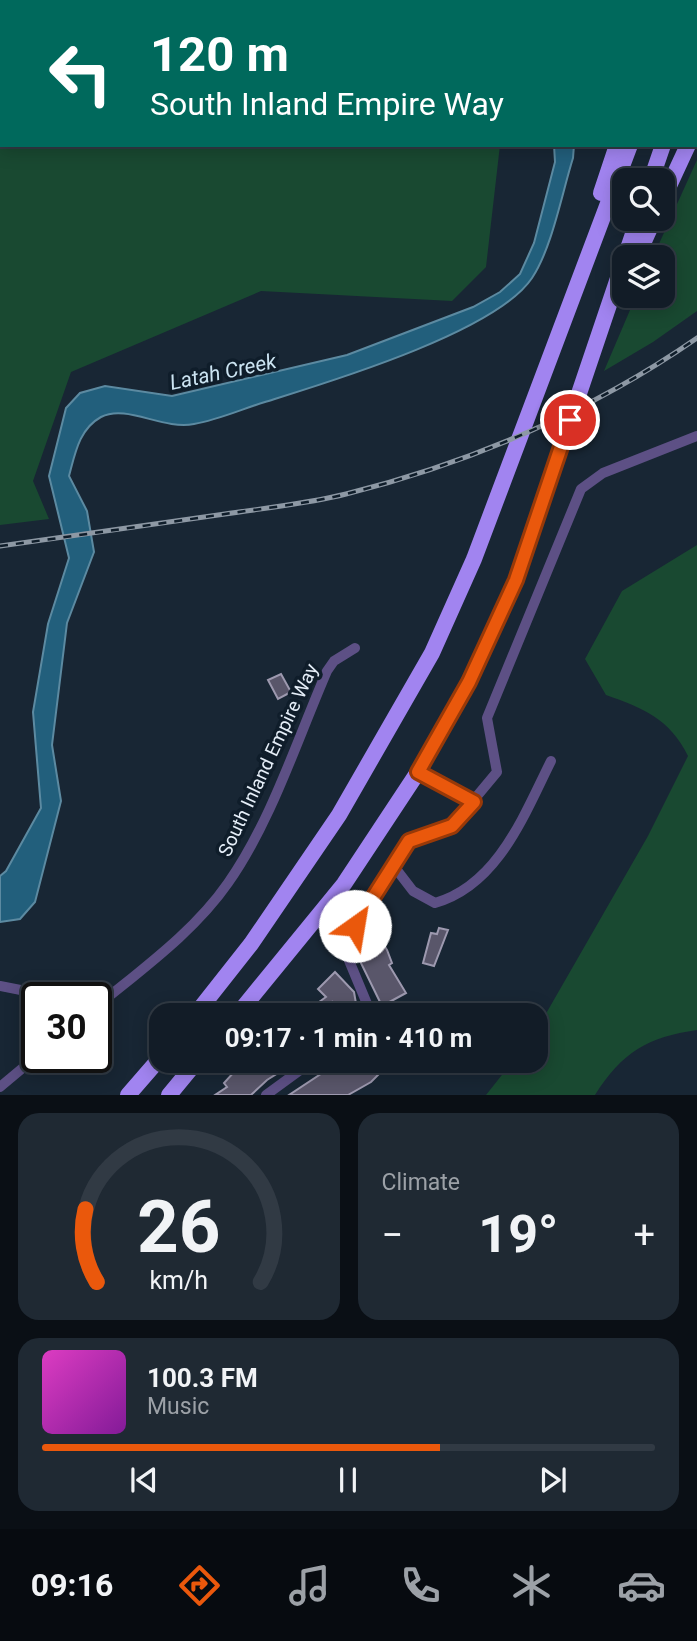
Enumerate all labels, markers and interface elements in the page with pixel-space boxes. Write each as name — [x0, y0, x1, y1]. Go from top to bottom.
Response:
text: 120 m — [150, 26, 289, 83]
icon: left — [35, 28, 126, 119]
text: South Inland Empire Way — [150, 85, 504, 123]
map controls — [612, 168, 675, 308]
button: search — [612, 168, 675, 231]
button: layers — [612, 245, 675, 308]
water label: Latah Creek — [168, 349, 279, 395]
pin — [540, 390, 600, 450]
icon: arrive — [551, 401, 589, 439]
street label: South Inland Empire Way — [213, 660, 323, 860]
position arrow — [318, 889, 392, 963]
speed limit sign: 30 — [21, 982, 112, 1073]
text: 09:17 · 1 min · 410 m — [225, 1023, 472, 1053]
text: Climate — [382, 1169, 460, 1196]
text: 26 — [137, 1185, 221, 1271]
text: 19° — [478, 1204, 558, 1265]
text: − — [382, 1213, 403, 1257]
text: + — [633, 1213, 655, 1257]
text: km/h — [149, 1266, 208, 1295]
text: 100.3 FM — [147, 1363, 258, 1393]
text: Music — [147, 1393, 209, 1420]
icon: previous — [125, 1461, 163, 1499]
icon: pause — [329, 1461, 367, 1499]
icon: next — [534, 1461, 572, 1499]
icon: directions — [175, 1561, 224, 1610]
icon: music — [285, 1561, 334, 1610]
icon: phone — [396, 1561, 445, 1610]
icon: climate — [507, 1561, 556, 1610]
icon: car — [617, 1561, 666, 1610]
text: 09:16 — [31, 1566, 113, 1604]

